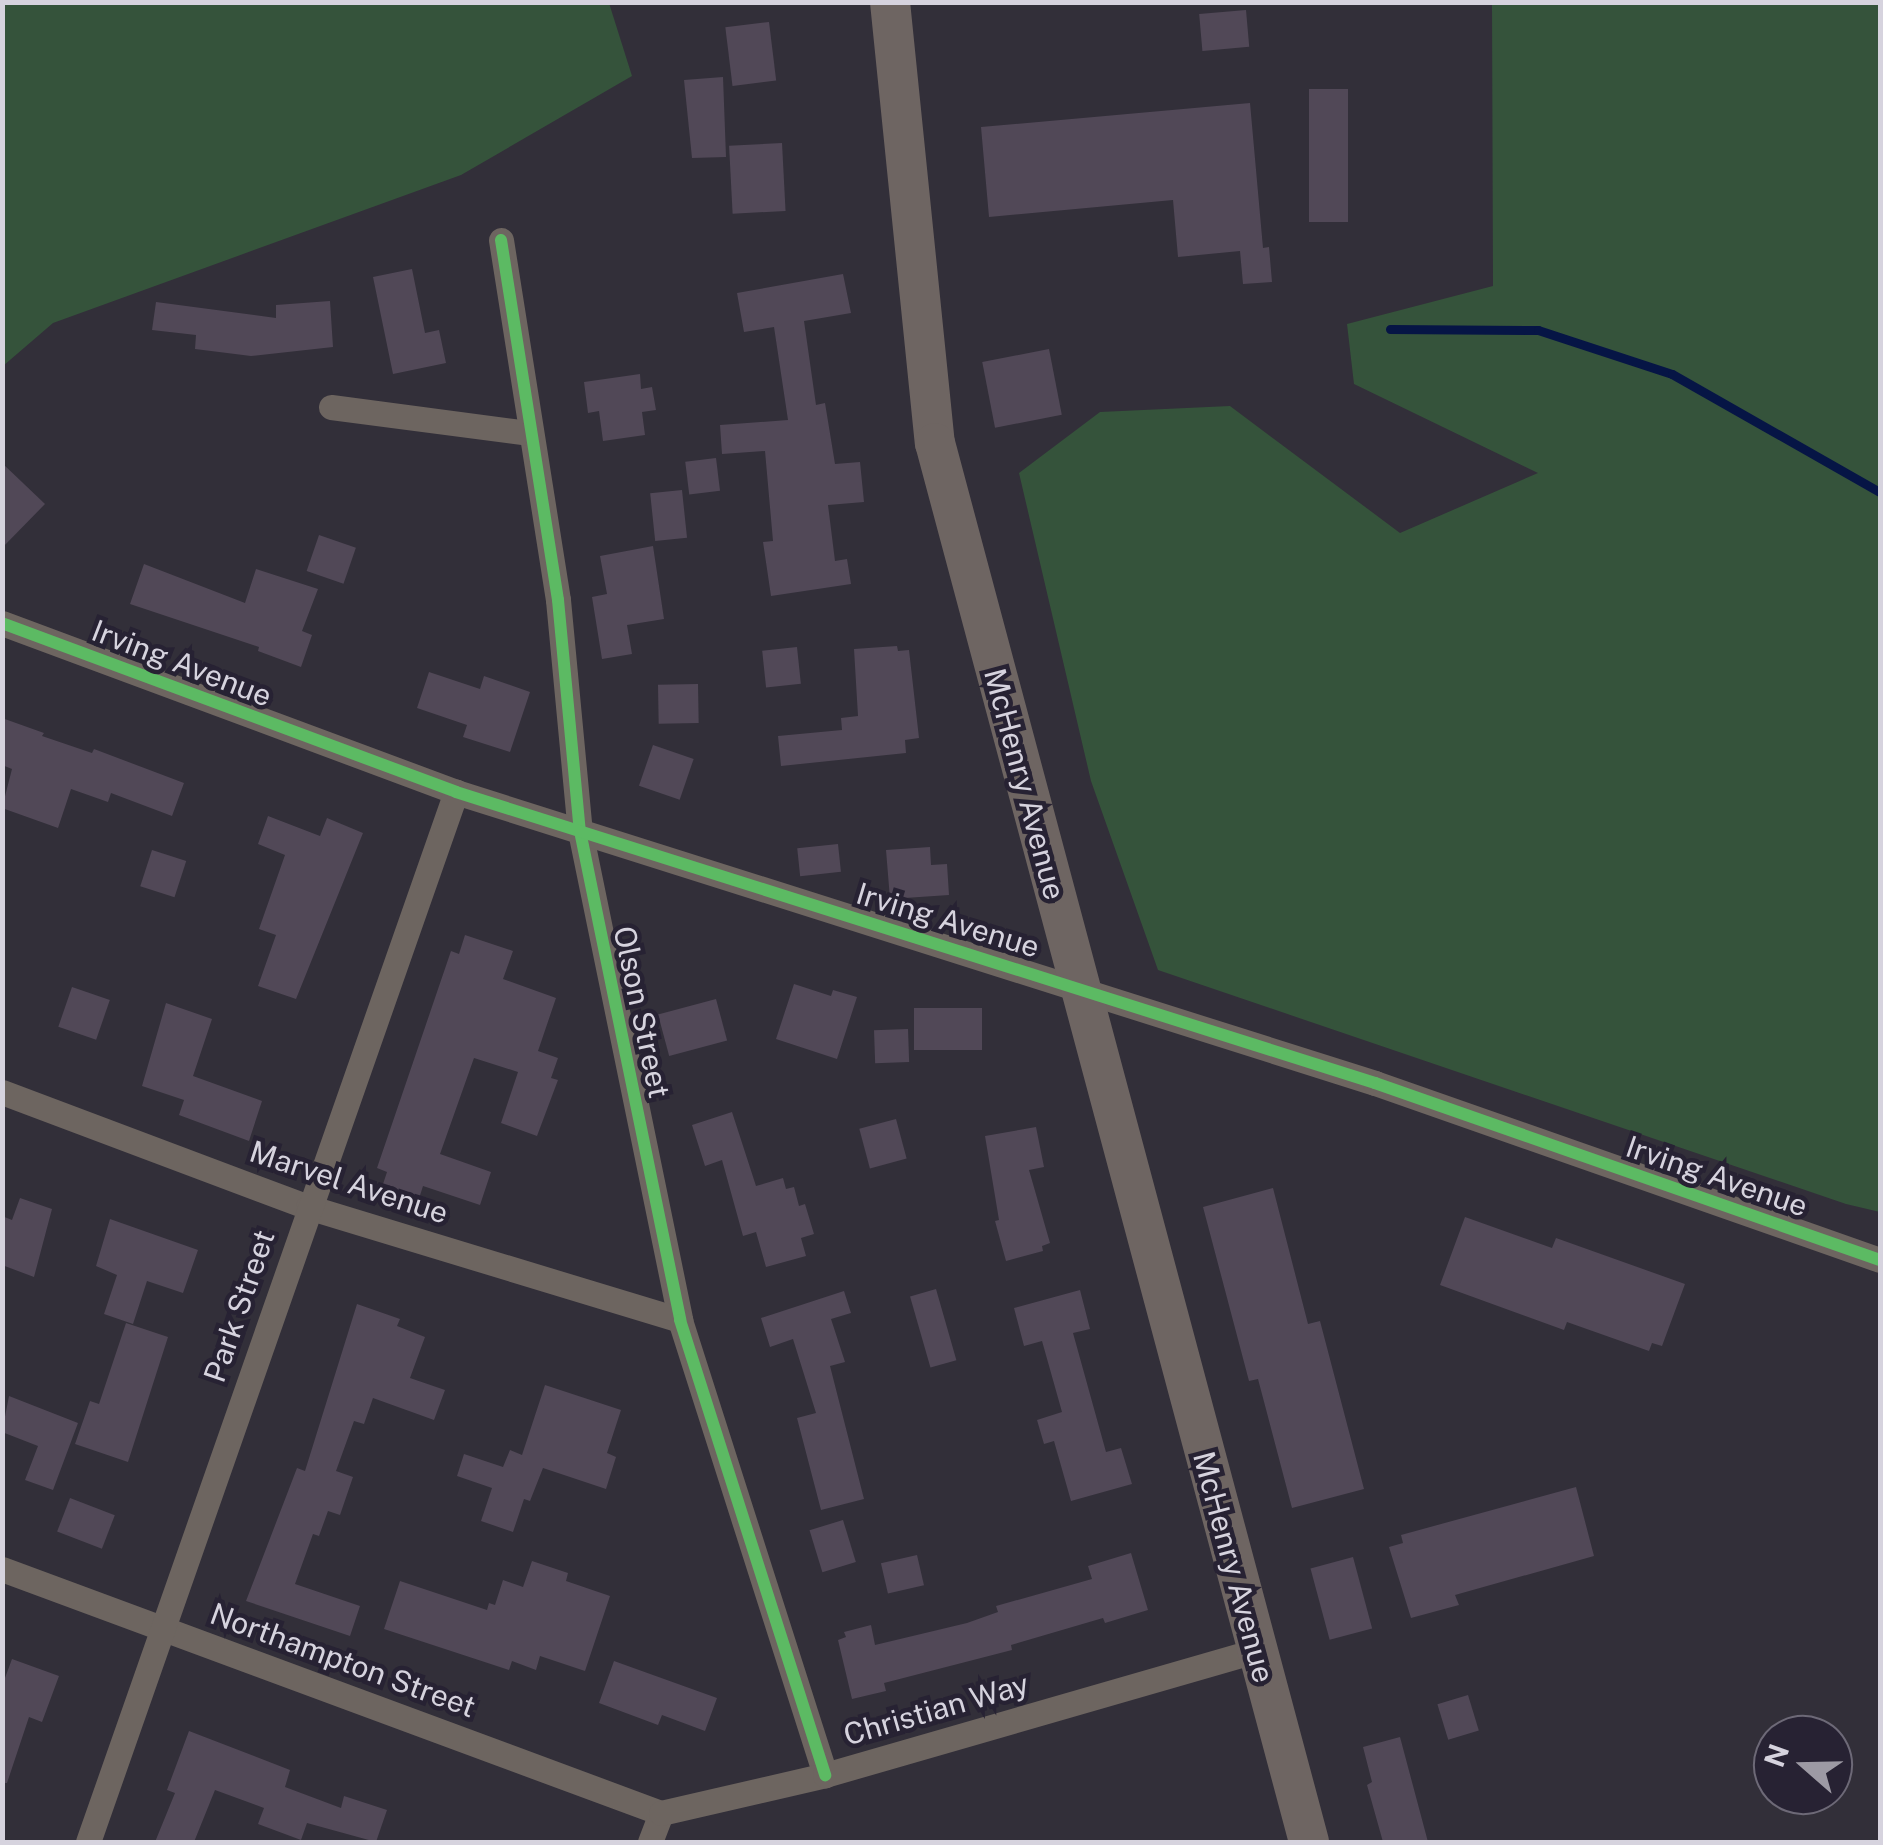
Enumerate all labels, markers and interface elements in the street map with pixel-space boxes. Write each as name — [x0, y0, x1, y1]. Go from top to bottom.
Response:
street label: Irving Avenue — [87, 612, 277, 714]
street label: McHenry Avenue — [977, 664, 1073, 904]
street label: Irving Avenue — [852, 875, 1044, 965]
street label: Olson Street — [606, 923, 678, 1101]
street label: Irving Avenue — [1621, 1128, 1813, 1224]
street label: Marvel Avenue — [245, 1133, 453, 1231]
street label: Park Street — [196, 1225, 282, 1387]
street label: McHenry Avenue — [1186, 1447, 1282, 1687]
street label: Northampton Street — [205, 1595, 481, 1725]
street label: Christian Way — [839, 1665, 1033, 1753]
north arrow — [1753, 1715, 1853, 1815]
text: N — [1757, 1739, 1795, 1771]

